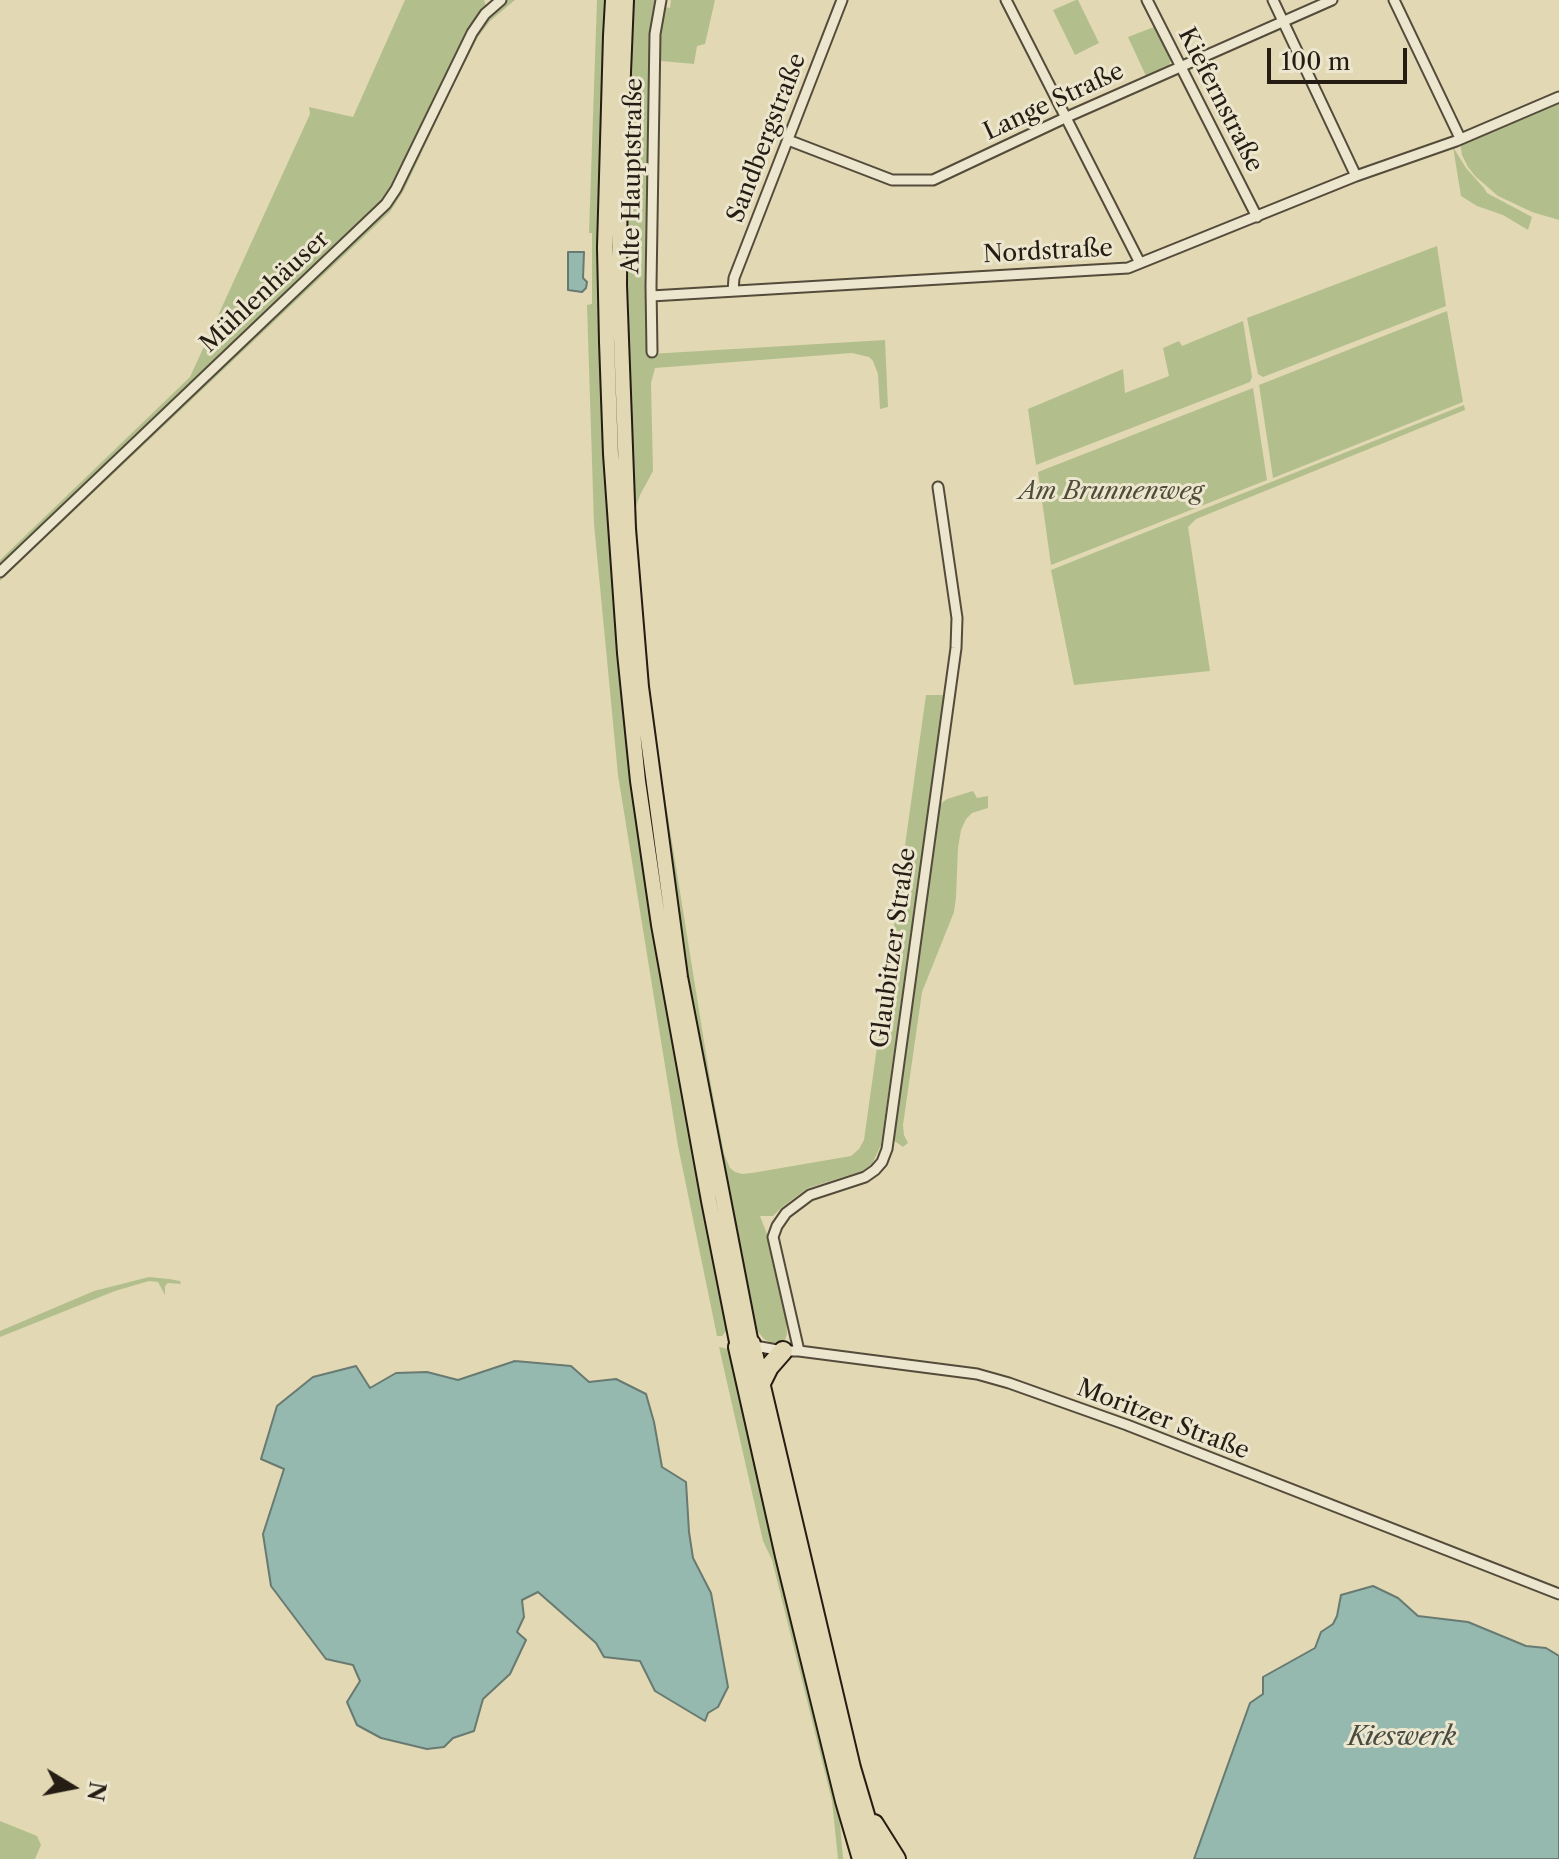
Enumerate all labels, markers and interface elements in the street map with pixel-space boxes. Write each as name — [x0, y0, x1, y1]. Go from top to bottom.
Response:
street label: Kiefernstraße — [1171, 23, 1269, 177]
scale bar — [1271, 32, 1411, 82]
text: 100 m — [1281, 47, 1350, 76]
street label: Sandbergstraße — [722, 49, 812, 227]
street label: Lange Straße — [979, 57, 1129, 147]
street label: Alte Hauptstraße — [617, 78, 649, 274]
street label: Mühlenhäuser — [195, 225, 335, 359]
street label: Nordstraße — [982, 234, 1114, 270]
park label: Am Brunnenweg — [1019, 478, 1203, 506]
street label: Glaubitzer Straße — [866, 846, 922, 1050]
street label: Moritzer Straße — [1073, 1374, 1253, 1466]
water label: Kieswerk — [1348, 1721, 1456, 1753]
north arrow — [32, 1747, 112, 1827]
text: N — [81, 1779, 111, 1803]

